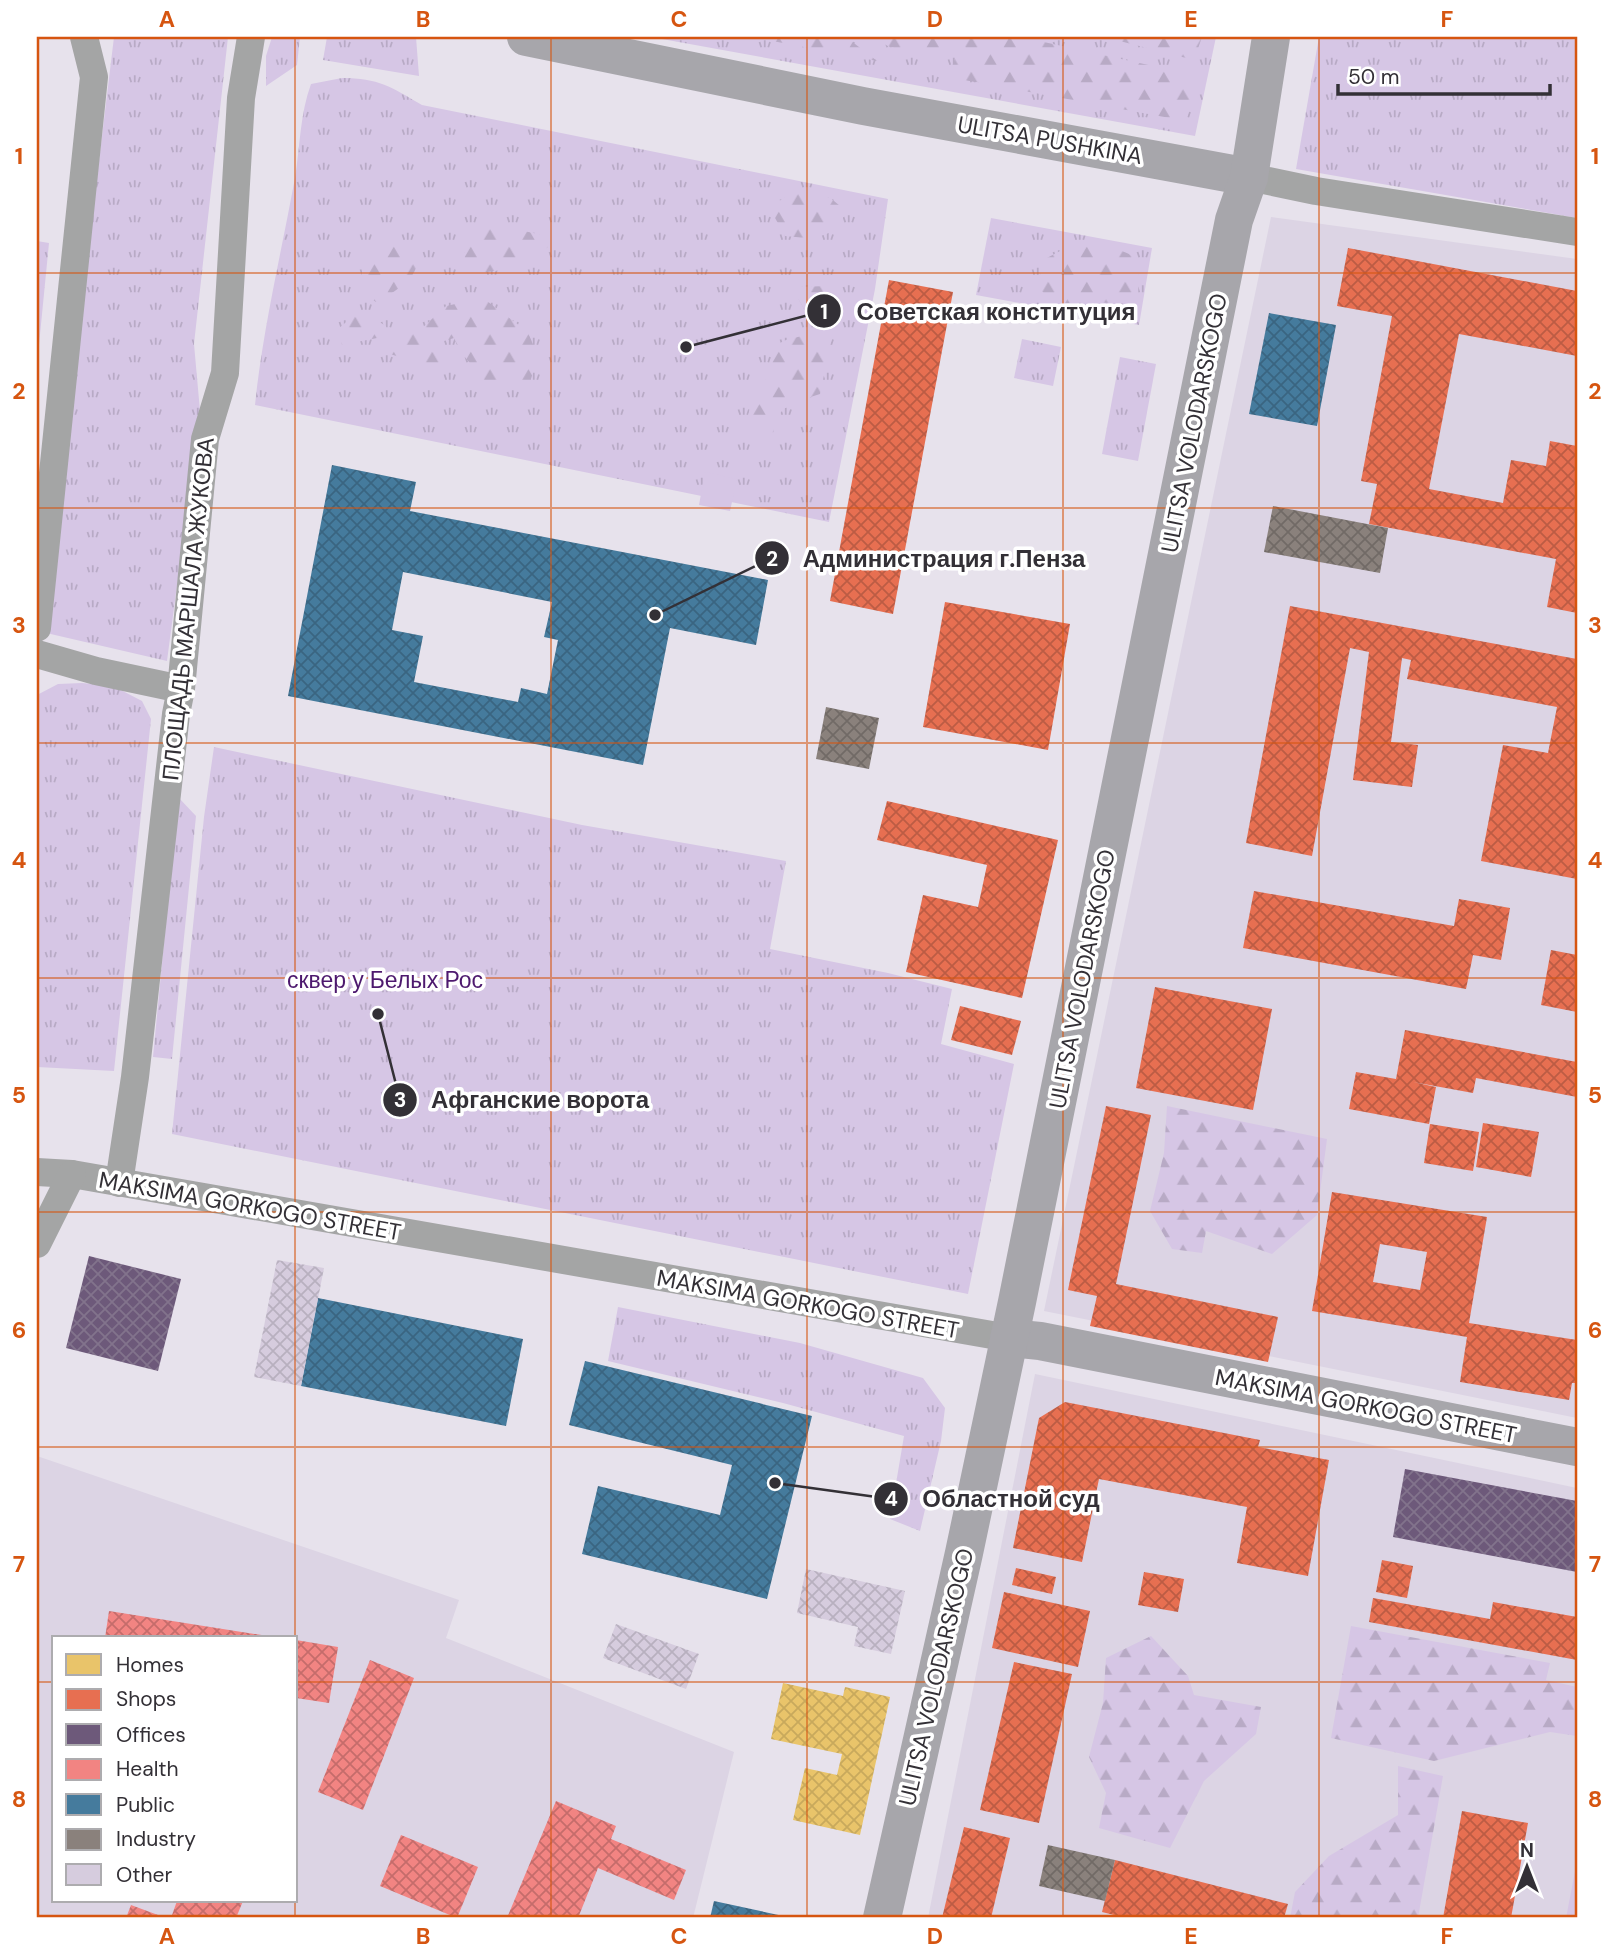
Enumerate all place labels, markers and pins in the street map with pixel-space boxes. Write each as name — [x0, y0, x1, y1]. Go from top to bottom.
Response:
callout: Советская конституция — [807, 289, 1149, 334]
callout: Администрация г.Пенза — [754, 536, 1100, 581]
callout: Афганские ворота — [382, 1078, 664, 1123]
callout: Областной суд — [874, 1476, 1114, 1521]

